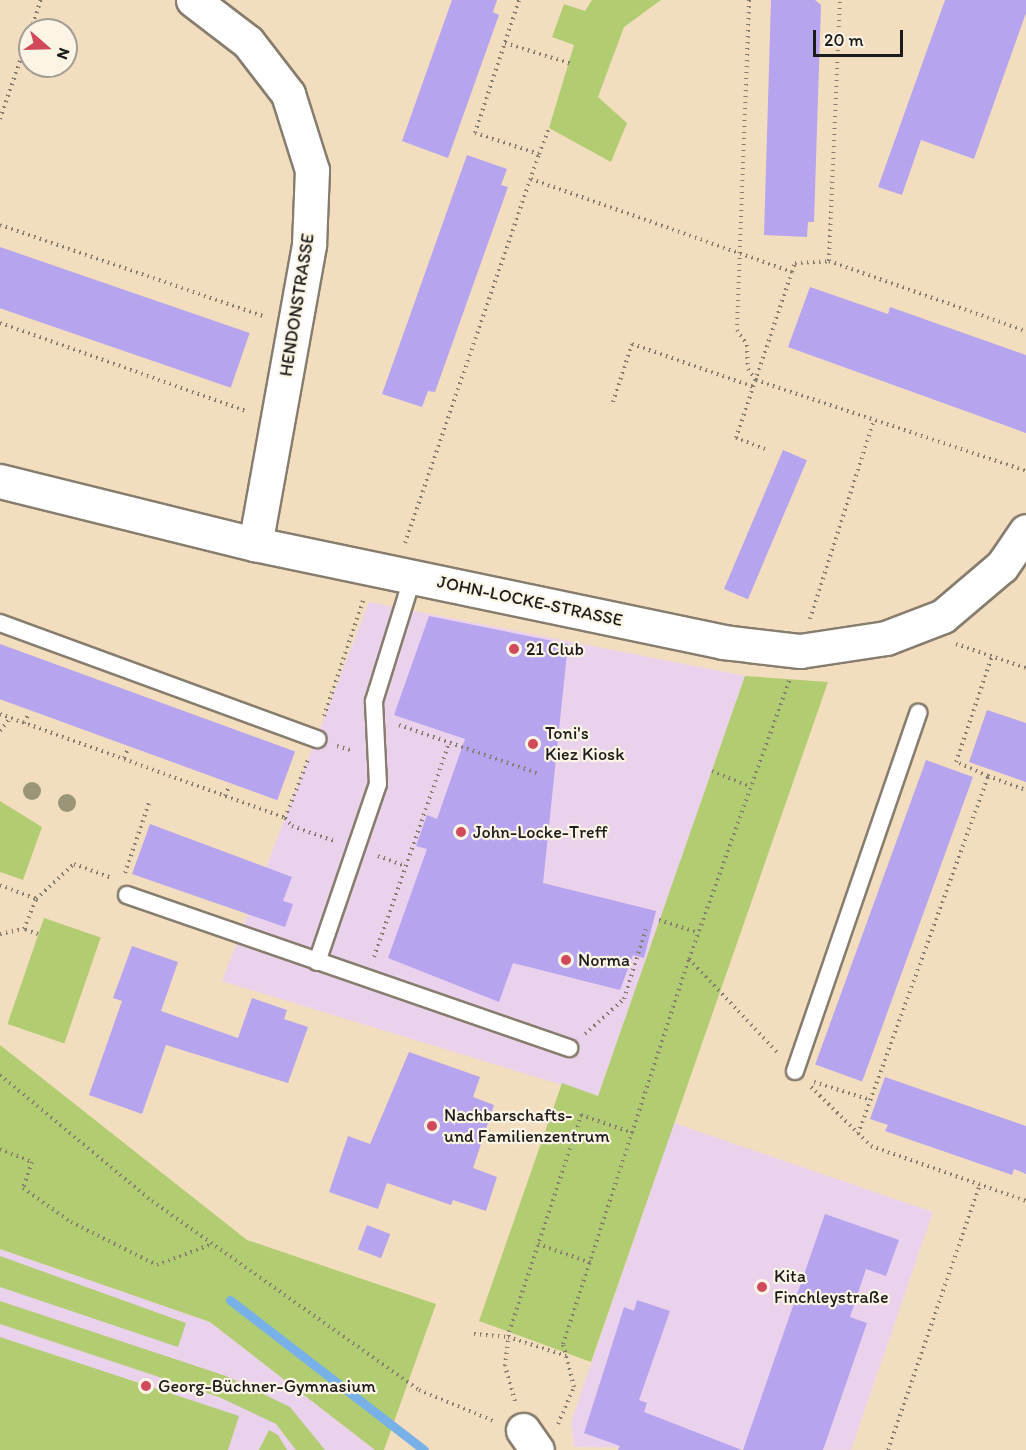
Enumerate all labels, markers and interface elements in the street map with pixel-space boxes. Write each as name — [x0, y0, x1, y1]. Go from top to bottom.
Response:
north arrow — [18, 18, 78, 78]
scale bar — [816, 18, 906, 56]
text: 20 m — [824, 29, 864, 51]
text: N — [53, 45, 74, 62]
street label: HENDONSTRASSE — [275, 232, 319, 378]
street label: JOHN-LOCKE-STRASSE — [435, 571, 625, 631]
place label: 21 Club — [526, 638, 584, 660]
marker: 21 Club — [507, 642, 521, 656]
place label: Toni's Kiez Kiosk — [545, 723, 625, 766]
marker: Toni's Kiez Kiosk — [526, 737, 540, 751]
place label: John-Locke-Treff — [473, 821, 608, 843]
marker: John-Locke-Treff — [454, 825, 468, 839]
place label: Norma — [578, 949, 630, 971]
marker: Norma — [559, 953, 573, 967]
place label: Nachbarschafts- und Familienzentrum — [444, 1105, 609, 1148]
marker: Nachbarschafts- und Familienzentrum — [425, 1119, 439, 1133]
place label: Kita Finchleystraße — [774, 1266, 888, 1308]
marker: Kita Finchleystraße — [755, 1280, 769, 1294]
place label: Georg-Büchner-Gymnasium — [158, 1375, 376, 1397]
marker: Georg-Büchner-Gymnasium — [139, 1379, 153, 1393]

